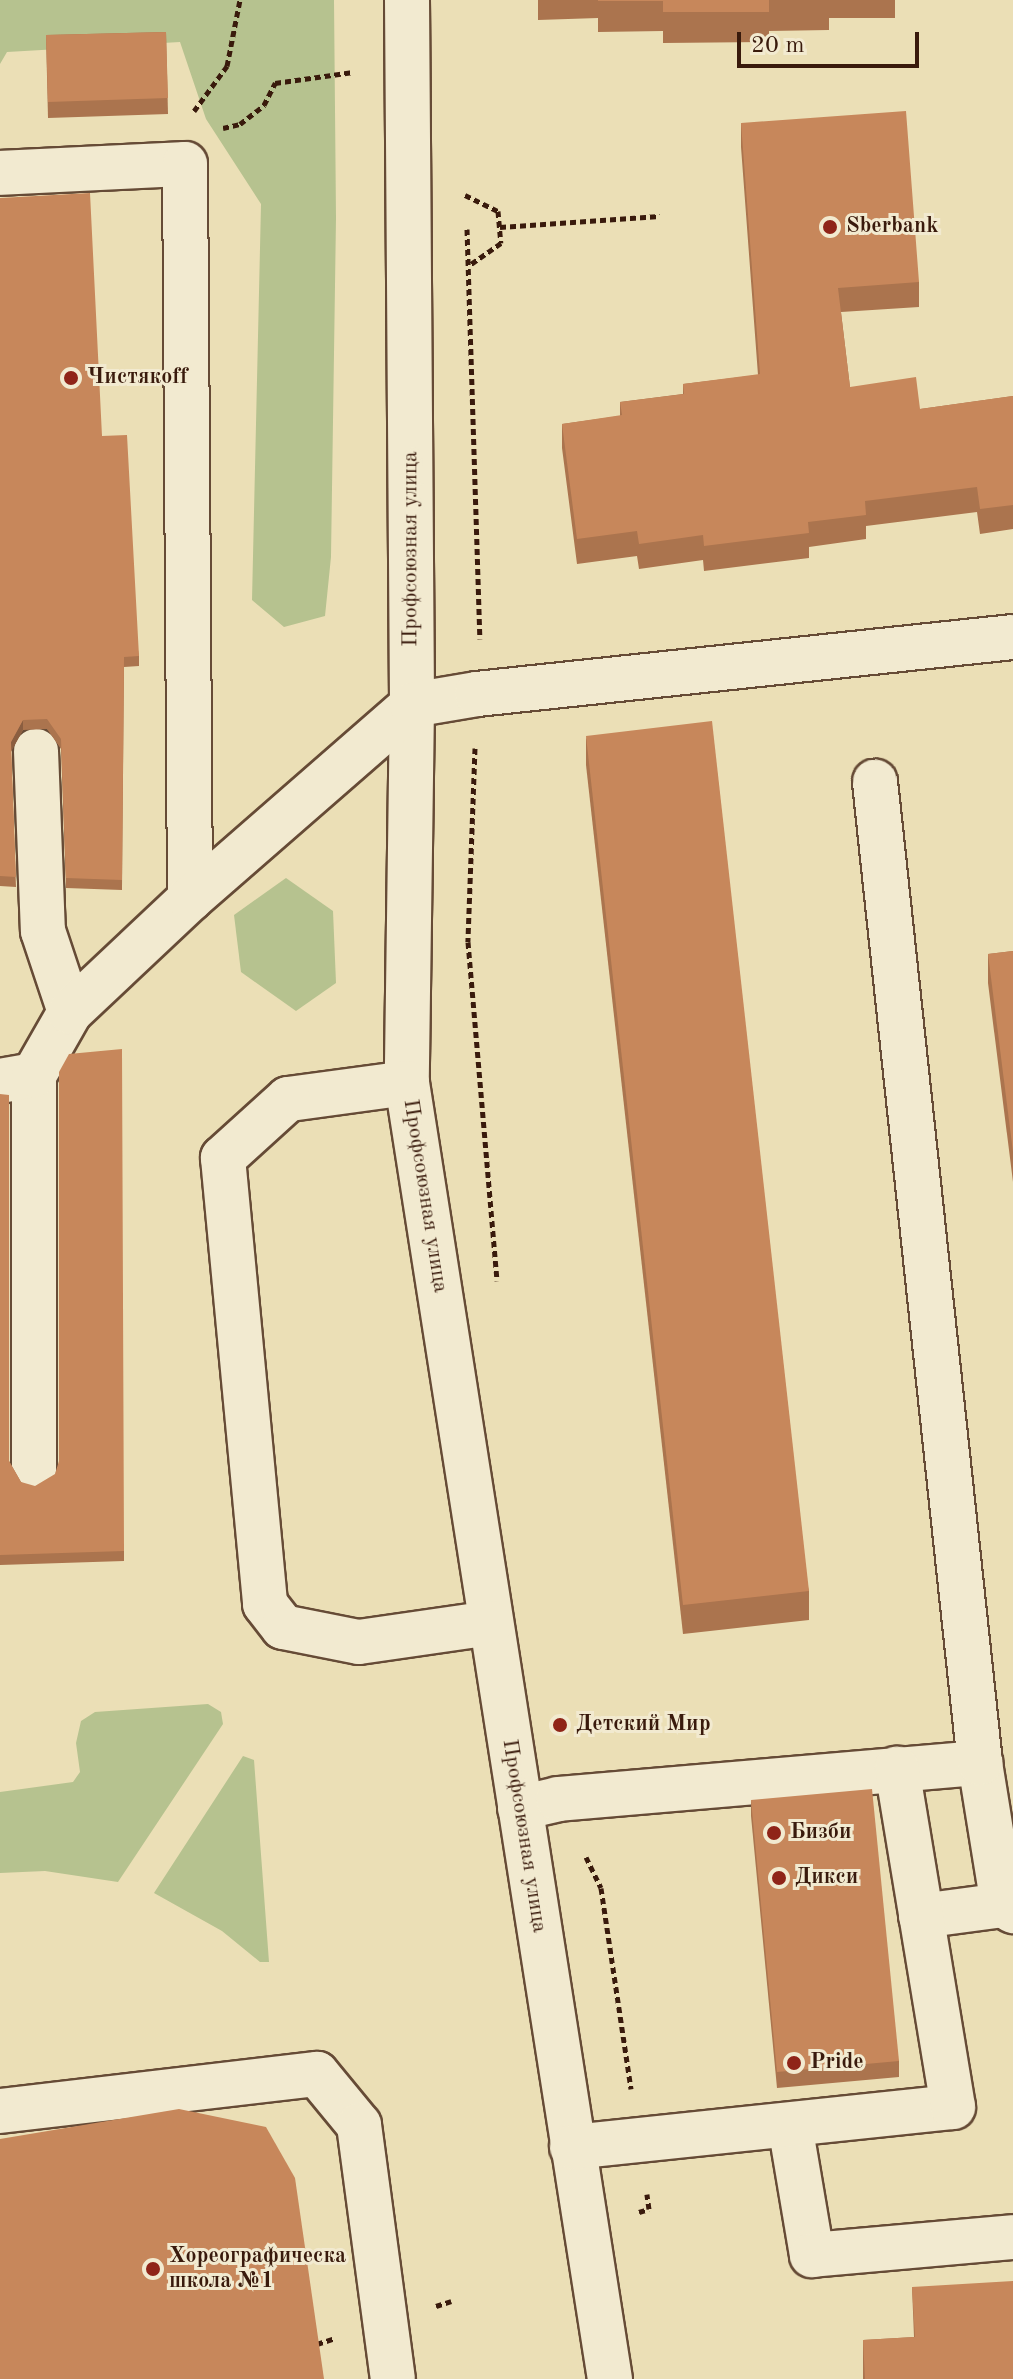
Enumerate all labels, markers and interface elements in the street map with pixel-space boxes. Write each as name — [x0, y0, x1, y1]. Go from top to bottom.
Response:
scale bar — [741, 16, 923, 66]
text: 20 m — [751, 34, 805, 58]
place label: Sberbank — [846, 214, 939, 240]
marker: Sberbank — [821, 218, 839, 236]
place label: Чистякоff — [87, 365, 188, 391]
marker: Чистякоff — [62, 369, 80, 387]
street label: Профсоюзная улица — [398, 451, 424, 647]
street label: Профсоюзная улица — [397, 1097, 453, 1295]
place label: Детский Мир — [576, 1712, 711, 1738]
marker: Детский Мир — [551, 1716, 569, 1734]
street label: Профсоюзная улица — [496, 1737, 552, 1935]
place label: Бизби — [790, 1820, 851, 1846]
marker: Бизби — [765, 1824, 783, 1842]
place label: Дикси — [795, 1865, 858, 1891]
marker: Дикси — [770, 1869, 788, 1887]
place label: Pride — [810, 2050, 864, 2076]
marker: Pride — [785, 2054, 803, 2072]
place label: Хореографическа школа №1 — [169, 2243, 346, 2294]
marker: Хореографическа школа №1 — [144, 2260, 162, 2278]

